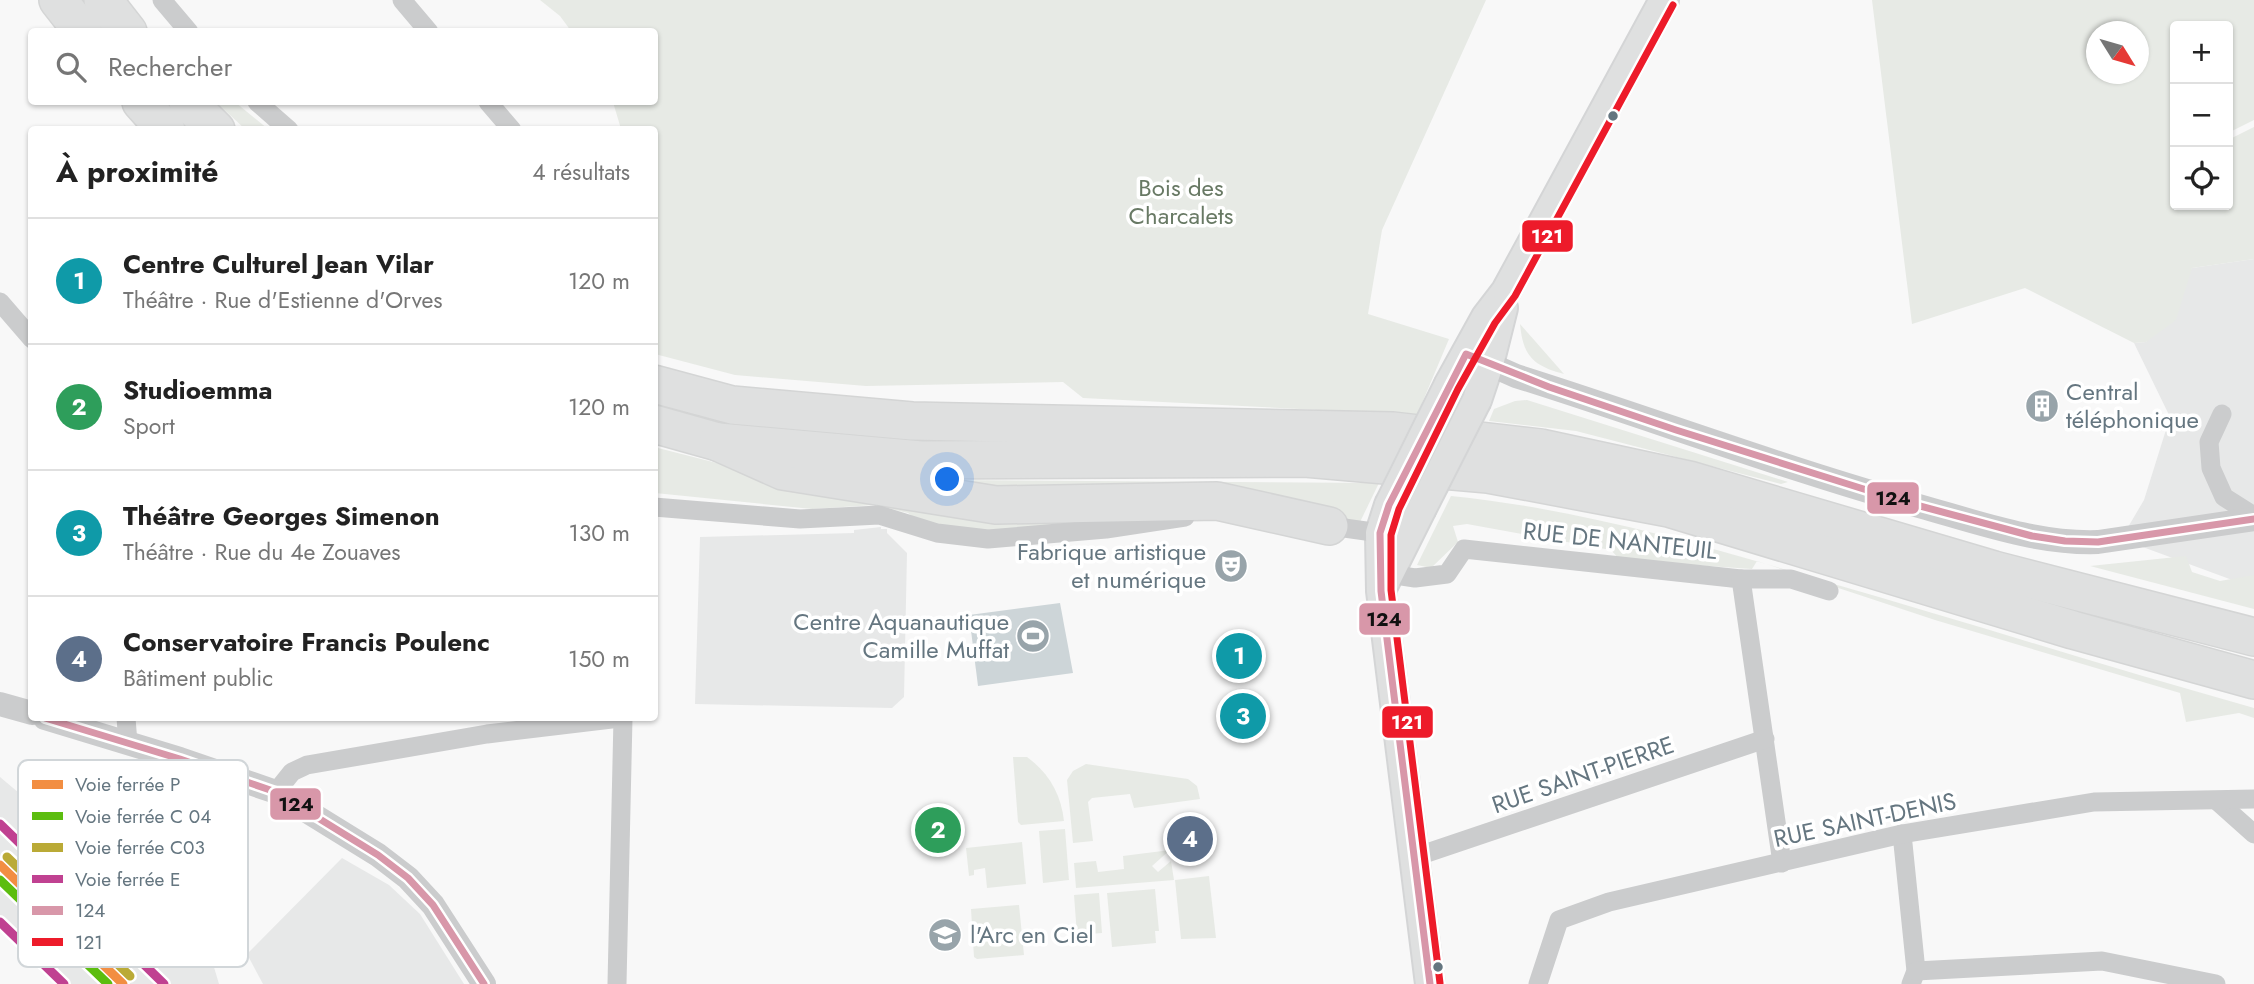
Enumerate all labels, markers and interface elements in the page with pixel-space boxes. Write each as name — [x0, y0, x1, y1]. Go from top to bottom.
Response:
north arrow — [2086, 21, 2149, 84]
map controls — [2170, 21, 2233, 210]
button: + — [2170, 21, 2233, 84]
search box — [28, 28, 658, 105]
icon: search — [52, 48, 90, 86]
text: Rechercher — [108, 48, 232, 86]
button: − — [2170, 84, 2233, 147]
unlabelled marker — [1606, 109, 1620, 123]
button: locate — [2170, 147, 2233, 210]
text: À proximité — [56, 150, 219, 193]
text: 4 résultats — [532, 155, 630, 189]
park label: Bois des Charcalets — [1129, 170, 1233, 233]
line badge: 121 — [1521, 219, 1574, 253]
text: 121 — [1531, 223, 1563, 250]
text: Centre Culturel Jean Vilar — [123, 245, 434, 283]
text: 1 — [73, 264, 85, 298]
text: 120 m — [568, 264, 630, 298]
text: Théâtre · Rue d'Estienne d'Orves — [123, 283, 443, 317]
text: Studioemma — [123, 371, 273, 409]
place label: Central téléphonique — [2066, 374, 2199, 437]
building icon: Central téléphonique — [2023, 387, 2061, 425]
text: 2 — [71, 390, 87, 424]
text: 120 m — [568, 390, 630, 424]
text: Sport — [123, 409, 175, 443]
your location — [930, 462, 964, 496]
line badge: 124 — [1866, 481, 1920, 515]
text: 124 — [1875, 485, 1911, 512]
text: Théâtre Georges Simenon — [123, 497, 440, 535]
street label: RUE DE NANTEUIL — [1521, 513, 1719, 568]
text: 3 — [72, 516, 86, 550]
text: 130 m — [568, 516, 630, 550]
place label: Fabrique artistique et numérique — [1017, 534, 1206, 597]
text: Théâtre · Rue du 4e Zouaves — [123, 535, 401, 569]
theatre icon: Fabrique artistique et numérique — [1212, 547, 1250, 585]
line badge: 124 — [1358, 602, 1411, 636]
place label: Centre Aquanautique Camille Muffat — [793, 604, 1009, 667]
text: 124 — [1366, 606, 1402, 633]
sports icon: Centre Aquanautique Camille Muffat — [1014, 617, 1052, 655]
text: Conservatoire Francis Poulenc — [123, 623, 490, 661]
pin: 1 — [1216, 630, 1262, 682]
text: 4 — [71, 642, 87, 676]
text: 150 m — [568, 642, 630, 676]
text: Bâtiment public — [123, 661, 273, 695]
pin: 3 — [1220, 690, 1266, 742]
line badge: 121 — [1381, 705, 1434, 739]
text: 121 — [1391, 709, 1423, 736]
street label: RUE SAINT-PIERRE — [1487, 727, 1679, 822]
legend — [18, 760, 248, 967]
text: Voie ferrée P — [75, 771, 180, 798]
street label: RUE SAINT-DENIS — [1770, 783, 1959, 856]
line badge: 124 — [269, 787, 322, 821]
text: 124 — [278, 791, 314, 818]
text: Voie ferrée C 04 — [75, 803, 211, 830]
pin: 2 — [915, 804, 961, 856]
pin: 4 — [1167, 813, 1213, 865]
text: Voie ferrée C03 — [75, 834, 205, 861]
text: Voie ferrée E — [75, 866, 181, 893]
text: 124 — [75, 897, 105, 924]
school or university icon: l'Arc en Ciel — [926, 916, 964, 954]
place label: l'Arc en Ciel — [970, 917, 1094, 952]
text: 121 — [75, 929, 103, 956]
unlabelled marker — [1431, 960, 1445, 974]

